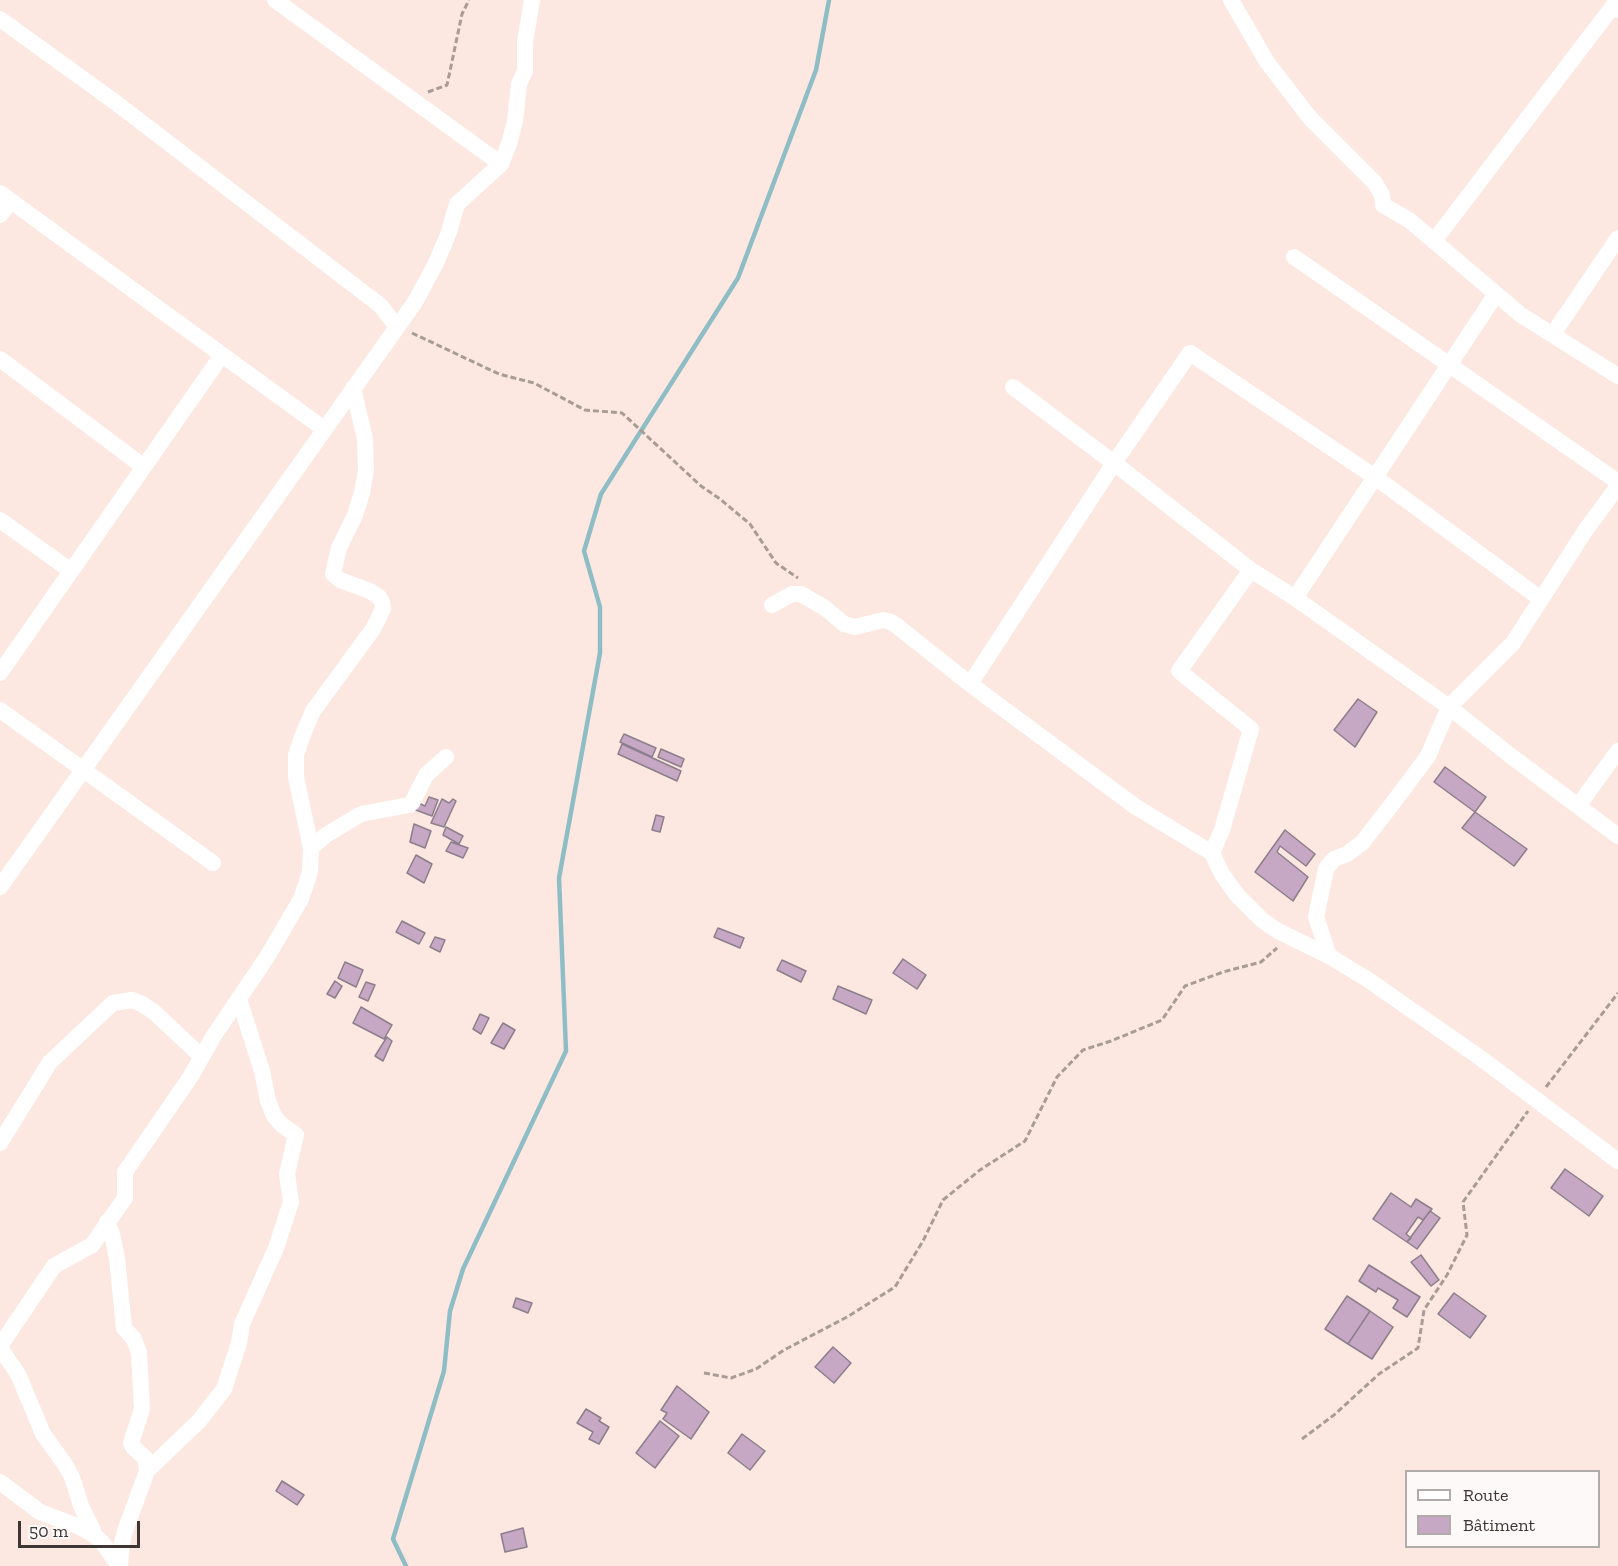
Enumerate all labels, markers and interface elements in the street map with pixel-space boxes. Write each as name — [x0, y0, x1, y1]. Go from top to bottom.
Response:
legend — [1405, 1470, 1600, 1548]
text: Route — [1463, 1484, 1508, 1506]
scale bar — [21, 1509, 142, 1547]
text: Bâtiment — [1463, 1514, 1535, 1536]
text: 50 m — [29, 1520, 68, 1542]

